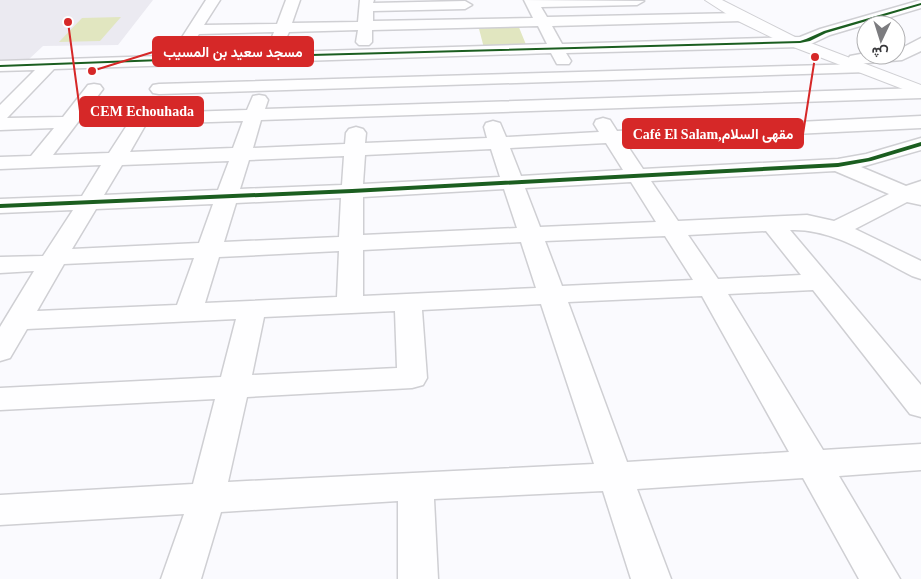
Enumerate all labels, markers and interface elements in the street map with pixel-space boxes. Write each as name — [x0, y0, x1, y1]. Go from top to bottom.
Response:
north arrow — [856, 15, 906, 65]
callout: مسجد سعيد بن المسيب — [153, 37, 313, 66]
text: ش — [871, 43, 889, 61]
text: مسجد سعيد بن المسيب — [163, 45, 303, 61]
callout: CEM Echouhada — [80, 97, 203, 126]
text: CEM Echouhada — [90, 104, 194, 119]
callout: Café El Salam,مقهى السلام — [623, 119, 803, 148]
text: Café El Salam,مقهى السلام — [633, 127, 794, 143]

